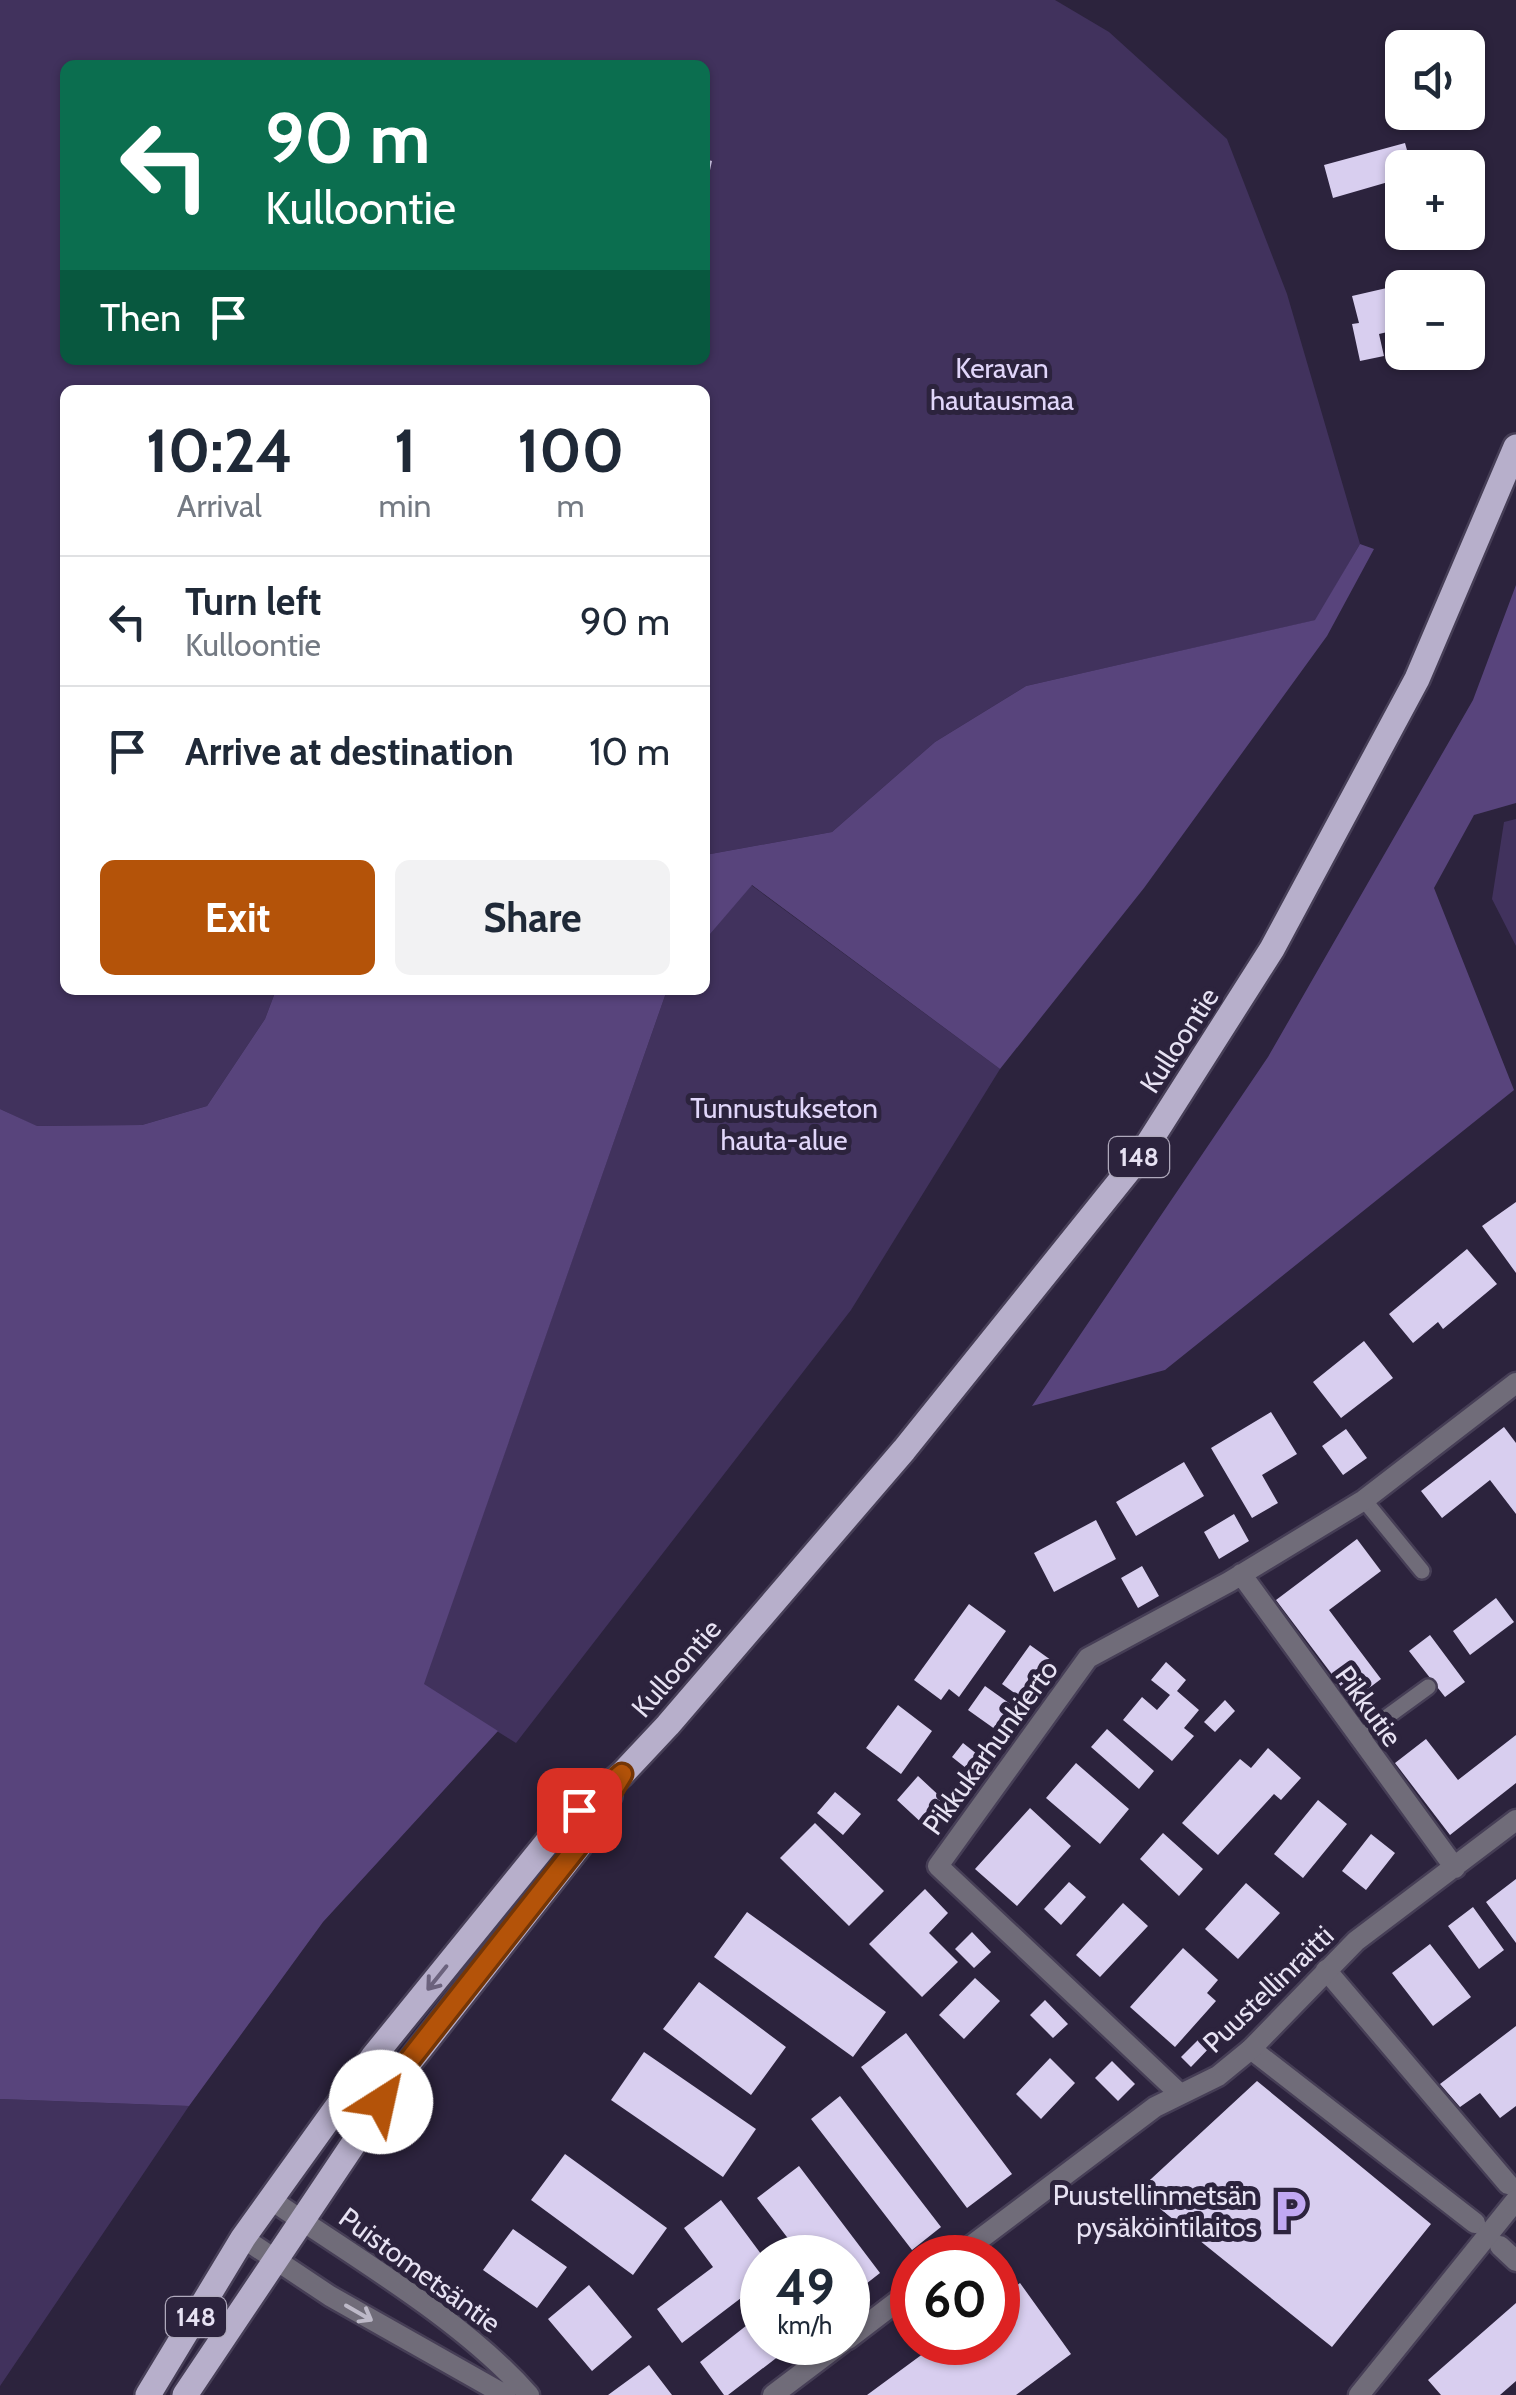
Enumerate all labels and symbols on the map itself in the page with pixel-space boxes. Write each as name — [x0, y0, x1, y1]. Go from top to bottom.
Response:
park label: Keravan hautausmaa — [930, 351, 1074, 417]
street label: Kulloontie — [1132, 981, 1226, 1099]
park label: Tunnustukseton hauta-alue — [690, 1091, 878, 1157]
road number: 148 — [1109, 1137, 1169, 1177]
street label: Kulloontie — [624, 1612, 728, 1724]
street label: Pikkukarhunkierto — [915, 1653, 1065, 1841]
street label: Pikkutie — [1328, 1659, 1410, 1753]
pin — [537, 1768, 622, 1853]
street label: Puustellinraitti — [1196, 1918, 1340, 2060]
one-way arrow — [426, 1964, 448, 1990]
position arrow — [329, 2050, 433, 2154]
place label: Puustellinmetsän pysäköintilaitos — [1053, 2178, 1257, 2244]
parking icon: Puustellinmetsän pysäköintilaitos — [1266, 2187, 1314, 2235]
street label: Puistometsäntie — [333, 2200, 507, 2340]
speed limit sign: 60 — [890, 2235, 1020, 2365]
road number: 148 — [166, 2297, 226, 2337]
one-way arrow — [344, 2303, 373, 2323]

